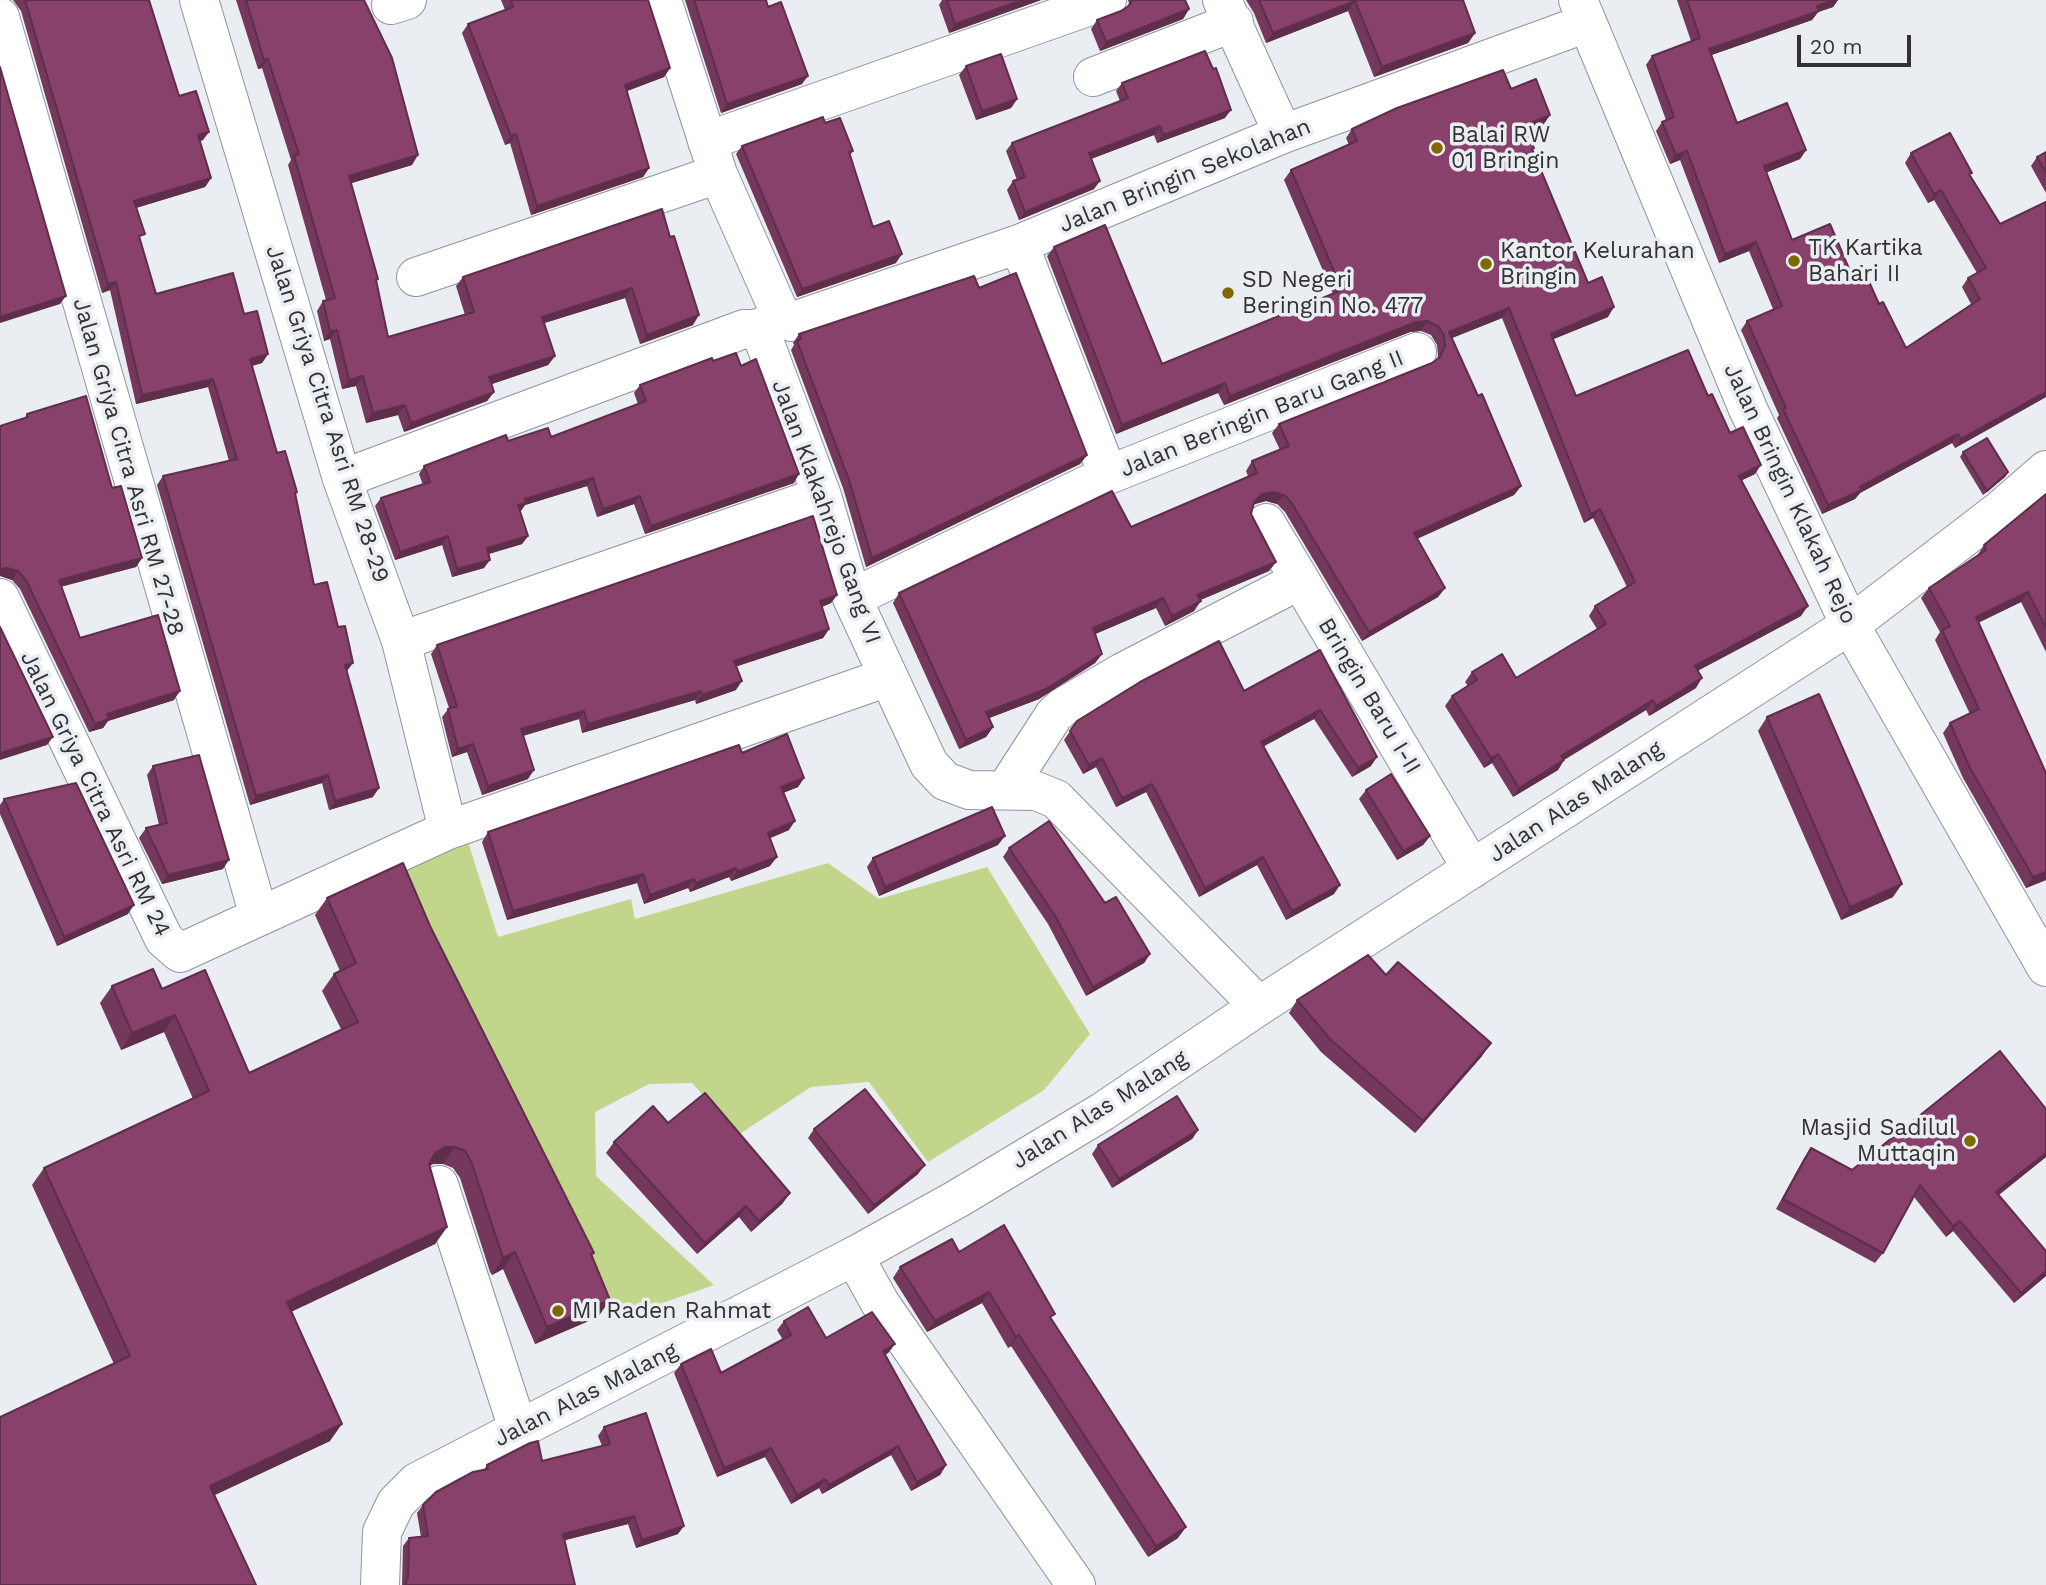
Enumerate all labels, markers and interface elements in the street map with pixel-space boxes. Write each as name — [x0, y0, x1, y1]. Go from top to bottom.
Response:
scale bar — [1801, 21, 1915, 65]
text: 20 m — [1810, 34, 1862, 59]
street label: Jalan Bringin Sekolahan — [1055, 113, 1315, 239]
place label: Balai RW 01 Bringin — [1451, 121, 1559, 175]
marker: Balai RW 01 Bringin — [1429, 140, 1445, 156]
place label: TK Kartika Bahari II — [1808, 234, 1923, 288]
place label: Kantor Kelurahan Bringin — [1500, 237, 1695, 291]
street label: Jalan Griya Citra Asri RM 28-29 — [259, 242, 395, 586]
marker: TK Kartika Bahari II — [1786, 253, 1802, 269]
marker: Kantor Kelurahan Bringin — [1478, 256, 1494, 272]
place label: SD Negeri Beringin No. 477 — [1242, 266, 1423, 320]
marker: SD Negeri Beringin No. 477 — [1220, 285, 1236, 301]
street label: Jalan Griya Citra Asri RM 27-28 — [66, 295, 190, 639]
street label: Jalan Beringin Baru Gang II — [1116, 344, 1408, 484]
street label: Jalan Bringin Klakah Rejo — [1717, 359, 1863, 629]
street label: Jalan Klakahrejo Gang VI — [765, 376, 887, 648]
street label: Bringin Baru I-II — [1312, 613, 1426, 779]
street label: Jalan Griya Citra Asri RM 24 — [14, 647, 176, 941]
street label: Jalan Alas Malang — [1484, 735, 1668, 869]
street label: Jalan Alas Malang — [1007, 1045, 1193, 1175]
place label: Masjid Sadilul Muttaqin — [1801, 1114, 1956, 1168]
marker: Masjid Sadilul Muttaqin — [1962, 1133, 1978, 1149]
place label: MI Raden Rahmat — [572, 1297, 771, 1325]
marker: MI Raden Rahmat — [550, 1303, 566, 1319]
street label: Jalan Alas Malang — [490, 1337, 682, 1453]

